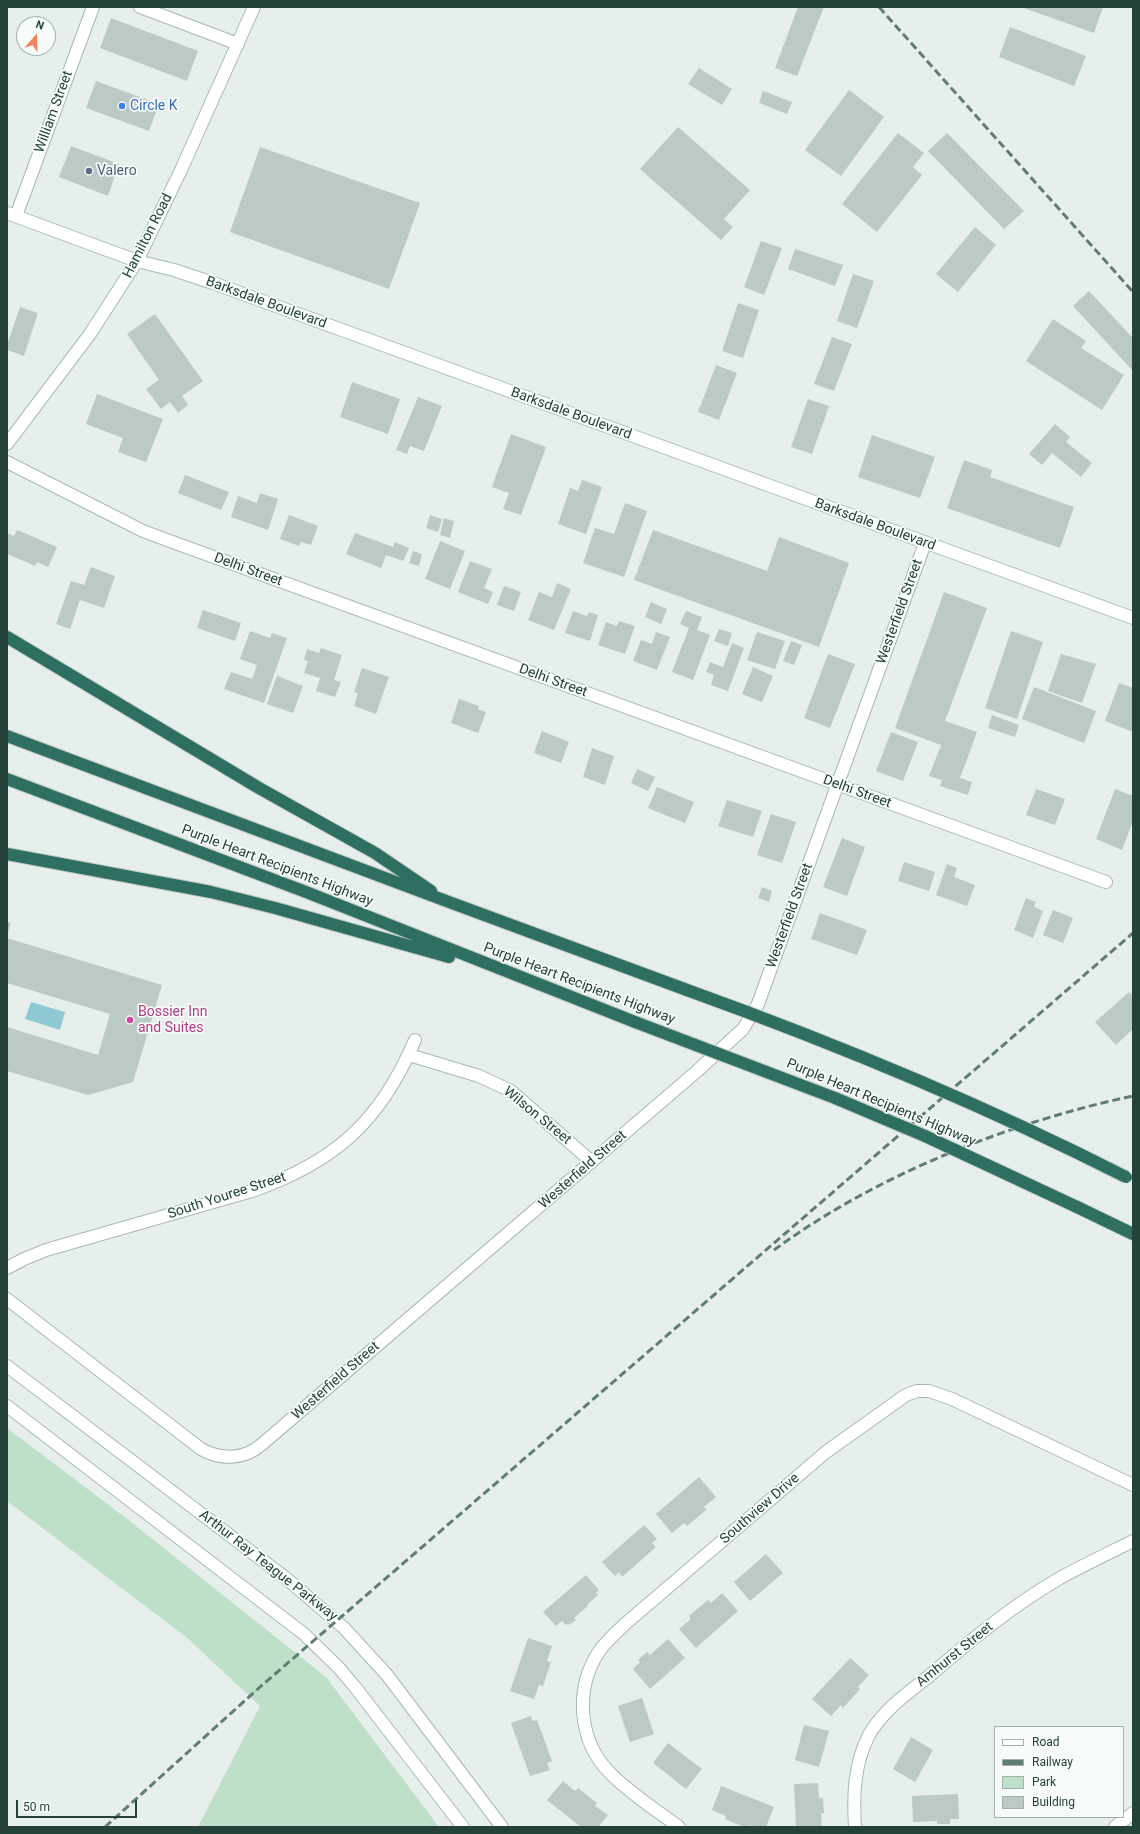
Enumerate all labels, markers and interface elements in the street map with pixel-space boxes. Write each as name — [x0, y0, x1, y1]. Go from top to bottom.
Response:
north arrow — [16, 16, 56, 56]
text: N — [34, 18, 46, 33]
street label: William Street — [31, 69, 77, 155]
place label: Circle K — [130, 98, 178, 114]
marker: Circle K — [117, 101, 127, 111]
place label: Valero — [97, 163, 137, 179]
marker: Valero — [84, 166, 94, 176]
street label: Hamilton Road — [120, 191, 176, 281]
street label: Barksdale Boulevard — [203, 273, 329, 333]
street label: Barksdale Boulevard — [508, 384, 634, 444]
street label: Barksdale Boulevard — [812, 495, 938, 555]
street label: Delhi Street — [212, 550, 284, 590]
street label: Westerfield Street — [873, 557, 927, 667]
street label: Delhi Street — [517, 661, 589, 701]
street label: Delhi Street — [821, 772, 893, 812]
street label: Purple Heart Recipients Highway — [179, 822, 375, 910]
street label: Westerfield Street — [763, 861, 817, 971]
street label: Purple Heart Recipients Highway — [481, 940, 677, 1028]
place label: Bossier Inn and Suites — [138, 1004, 207, 1036]
marker: Bossier Inn and Suites — [125, 1015, 135, 1025]
street label: Purple Heart Recipients Highway — [784, 1055, 978, 1151]
street label: Wilson Street — [500, 1083, 574, 1149]
street label: Westerfield Street — [536, 1127, 630, 1213]
street label: South Youree Street — [166, 1169, 288, 1223]
street label: Westerfield Street — [289, 1338, 383, 1424]
street label: Southview Drive — [717, 1470, 803, 1548]
street label: Arthur Ray Teague Parkway — [196, 1507, 340, 1625]
street label: Amhurst Street — [913, 1619, 997, 1691]
legend — [994, 1726, 1124, 1818]
text: Road — [1032, 1735, 1060, 1749]
text: Railway — [1032, 1755, 1073, 1769]
text: Park — [1032, 1775, 1056, 1789]
scale bar — [18, 1792, 139, 1818]
text: Building — [1032, 1795, 1075, 1809]
text: 50 m — [23, 1800, 50, 1814]

